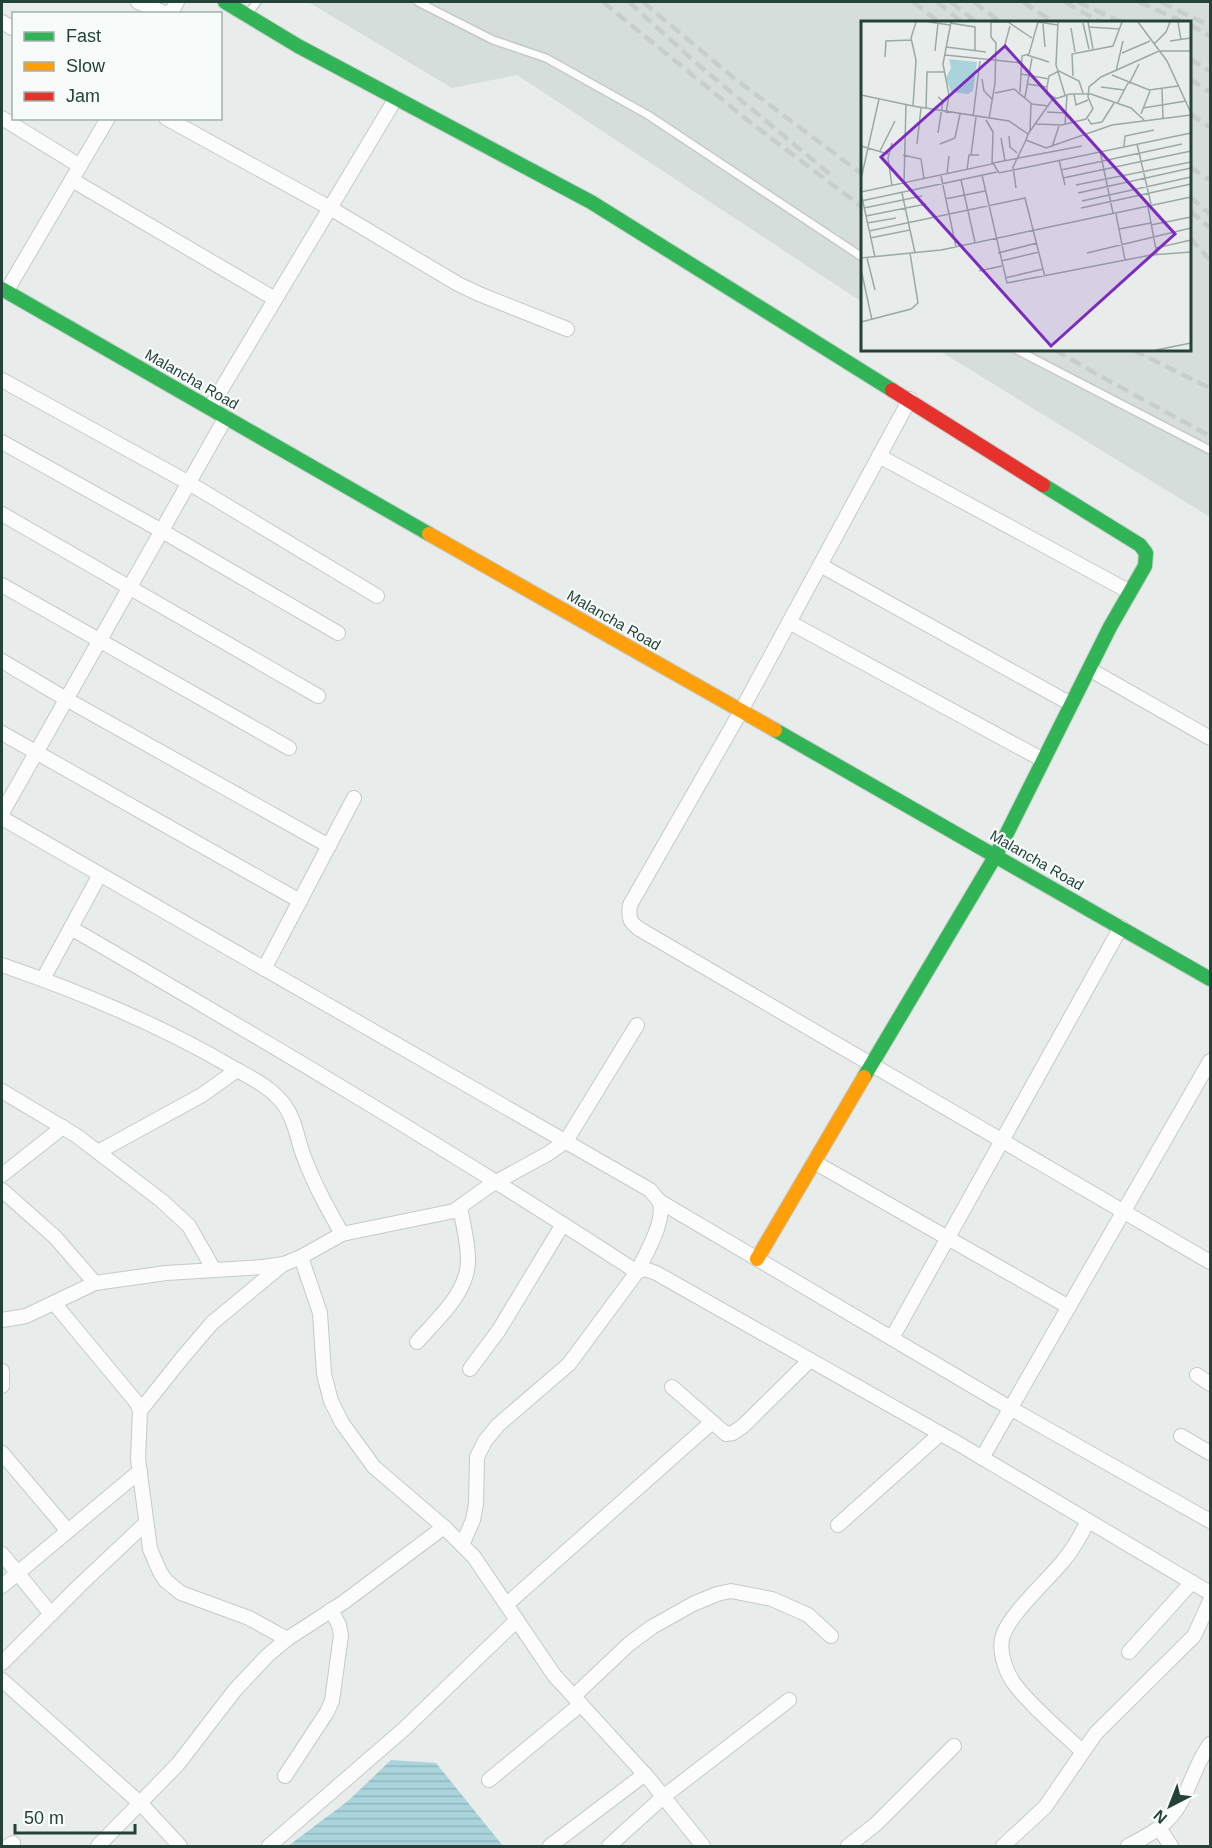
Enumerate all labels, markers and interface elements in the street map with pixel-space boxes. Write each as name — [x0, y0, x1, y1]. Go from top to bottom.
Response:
legend — [12, 12, 222, 120]
inset map — [861, 21, 1191, 351]
text: Fast — [66, 26, 101, 46]
text: Slow — [66, 56, 106, 76]
text: Jam — [66, 86, 100, 106]
street label: Malancha Road — [142, 345, 242, 413]
street label: Malancha Road — [564, 586, 664, 654]
street label: Malancha Road — [987, 826, 1087, 894]
north arrow — [1140, 1776, 1200, 1836]
scale bar — [15, 1797, 135, 1835]
text: N — [1150, 1807, 1170, 1827]
text: 50 m — [24, 1808, 64, 1828]

